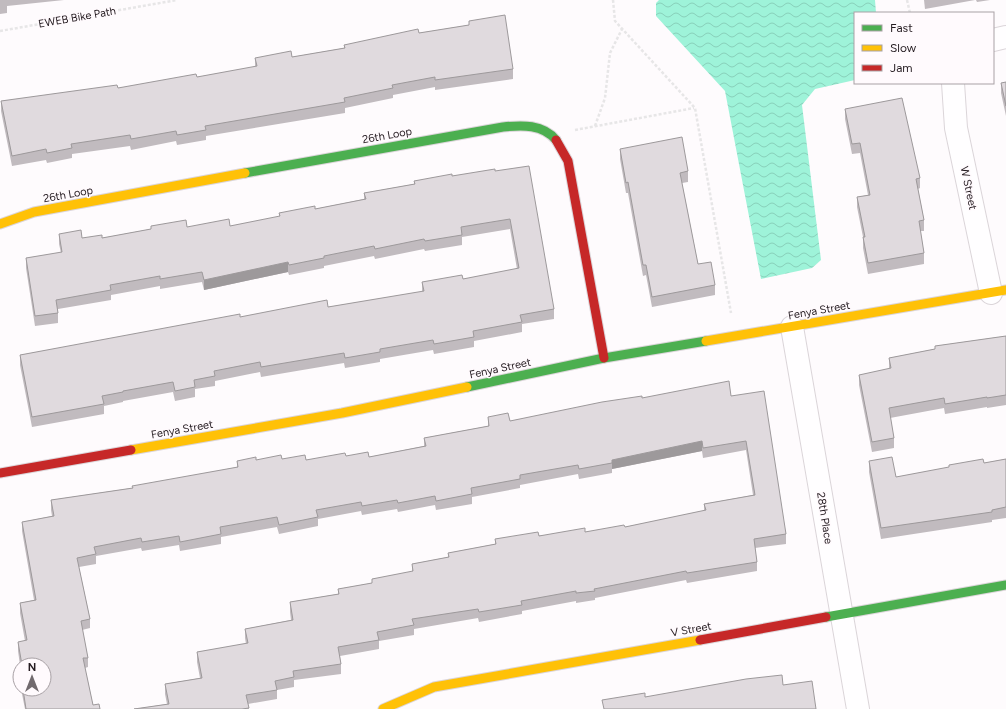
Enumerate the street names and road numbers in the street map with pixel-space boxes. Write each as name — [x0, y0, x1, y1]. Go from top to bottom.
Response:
street label: EWEB Bike Path — [37, 4, 117, 31]
street label: 26th Loop — [361, 125, 414, 146]
street label: W Street — [958, 165, 979, 211]
street label: 26th Loop — [42, 184, 95, 205]
street label: Fenya Street — [787, 299, 851, 322]
street label: Fenya Street — [468, 356, 532, 381]
street label: Fenya Street — [150, 418, 214, 441]
street label: 28th Place — [814, 491, 835, 545]
street label: V Street — [670, 620, 712, 639]

